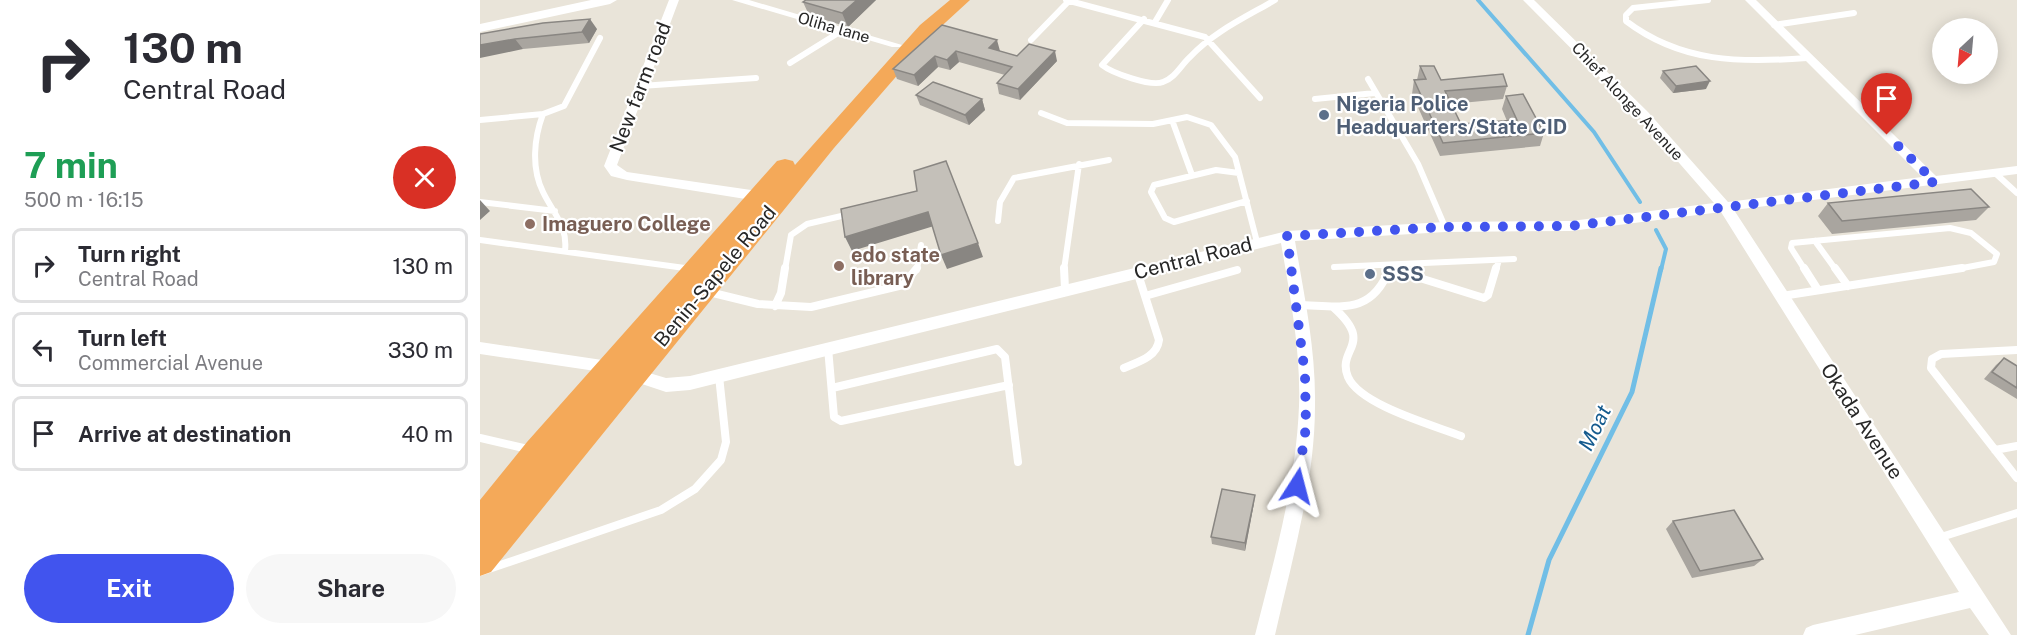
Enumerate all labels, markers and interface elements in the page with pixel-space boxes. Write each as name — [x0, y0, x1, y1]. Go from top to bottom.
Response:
street label: Oliha lane — [796, 8, 872, 47]
north arrow — [1932, 18, 1998, 84]
map controls — [1932, 18, 1998, 84]
street label: New farm road — [604, 19, 676, 155]
text: 130 m — [123, 23, 243, 72]
icon: right — [24, 24, 102, 102]
street label: Chief Alonge Avenue — [1568, 38, 1687, 164]
text: Central Road — [123, 73, 286, 105]
pin — [1861, 73, 1912, 135]
icon: arrive — [1870, 82, 1903, 115]
place label: Nigeria Police Headquarters/State CID — [1336, 92, 1567, 139]
marker: Nigeria Police Headquarters/State CID — [1317, 108, 1331, 122]
text: 7 min — [24, 144, 118, 186]
button: close — [393, 146, 456, 209]
text: 500 m · 16:15 — [24, 188, 144, 212]
street label: Benin-Sapele Road — [649, 201, 781, 351]
place label: Imaguero College — [542, 212, 711, 236]
marker: Imaguero College — [523, 217, 537, 231]
street label: Central Road — [1132, 232, 1254, 284]
text: Turn right — [78, 241, 181, 267]
place label: edo state library — [851, 243, 940, 290]
icon: right — [27, 249, 60, 282]
text: 130 m — [392, 253, 453, 279]
marker: edo state library — [832, 259, 846, 273]
place label: SSS — [1382, 262, 1424, 286]
text: Central Road — [78, 267, 199, 291]
marker: SSS — [1363, 267, 1377, 281]
text: Turn left — [78, 325, 167, 351]
icon: left — [27, 333, 60, 366]
text: 330 m — [388, 337, 453, 363]
text: Commercial Avenue — [78, 351, 263, 375]
street label: Okada Avenue — [1816, 359, 1908, 483]
water label: Moat — [1573, 401, 1616, 455]
icon: arrive — [27, 417, 60, 450]
text: Arrive at destination — [78, 421, 291, 447]
text: 40 m — [401, 421, 453, 447]
position arrow — [1265, 454, 1329, 518]
button: Exit — [24, 554, 234, 623]
button: Share — [246, 554, 456, 623]

